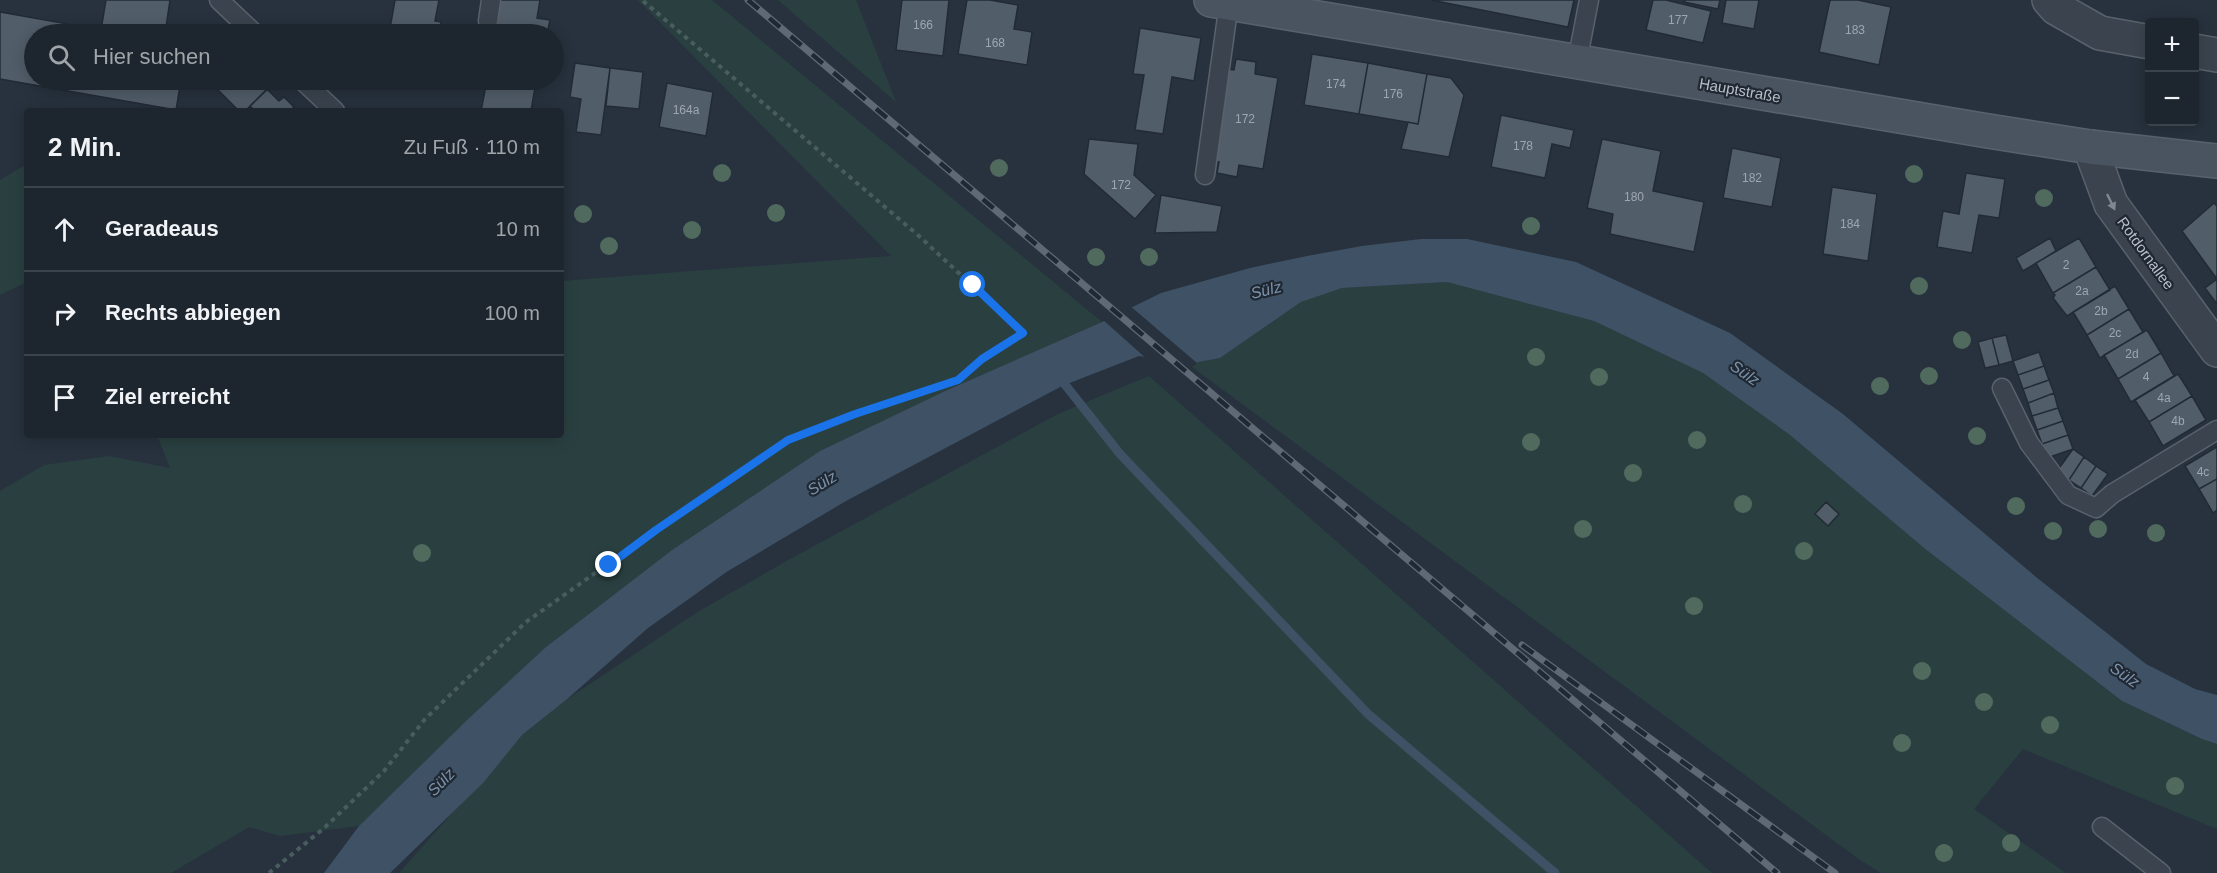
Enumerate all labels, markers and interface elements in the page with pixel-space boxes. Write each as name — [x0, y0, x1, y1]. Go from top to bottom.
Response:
house number: 177 — [1668, 13, 1688, 27]
house number: 166 — [913, 18, 933, 32]
map controls — [2145, 18, 2199, 126]
button: + — [2145, 18, 2199, 72]
house number: 183 — [1845, 23, 1865, 37]
search box — [24, 24, 564, 90]
house number: 168 — [985, 36, 1005, 50]
icon: search — [45, 41, 78, 74]
text: Hier suchen — [93, 44, 210, 69]
button: − — [2145, 72, 2199, 126]
street label: Hauptstraße — [1698, 74, 1782, 106]
house number: 174 — [1326, 77, 1346, 91]
house number: 176 — [1383, 87, 1403, 101]
house number: 164a — [673, 103, 700, 117]
house number: 172 — [1235, 112, 1255, 126]
text: 2 Min. — [48, 132, 122, 162]
text: Zu Fuß · 110 m — [404, 136, 540, 158]
house number: 178 — [1513, 139, 1533, 153]
house number: 182 — [1742, 171, 1762, 185]
house number: 172 — [1111, 178, 1131, 192]
house number: 180 — [1624, 190, 1644, 204]
one-way arrow — [2106, 193, 2115, 210]
icon: ahead — [48, 213, 81, 246]
street label: Rotdornallee — [2114, 214, 2178, 292]
text: Geradeaus — [105, 216, 219, 241]
house number: 184 — [1840, 217, 1860, 231]
text: 10 m — [496, 218, 540, 240]
house number: 2 — [2063, 258, 2070, 272]
route start — [959, 271, 985, 297]
water label: Sülz — [1249, 278, 1283, 302]
house number: 2a — [2075, 284, 2089, 298]
icon: right — [48, 297, 81, 330]
text: Rechts abbiegen — [105, 300, 281, 325]
text: 100 m — [484, 302, 540, 324]
house number: 2b — [2094, 304, 2108, 318]
house number: 2c — [2109, 326, 2121, 340]
house number: 2d — [2125, 347, 2139, 361]
water label: Sülz — [1727, 357, 1763, 389]
house number: 4 — [2143, 370, 2150, 384]
icon: arrive — [48, 381, 81, 414]
text: Ziel erreicht — [105, 384, 230, 409]
house number: 4a — [2157, 391, 2171, 405]
house number: 4b — [2171, 414, 2185, 428]
house number: 4c — [2197, 465, 2209, 479]
water label: Sülz — [804, 468, 840, 498]
route end — [595, 551, 621, 577]
water label: Sülz — [2107, 659, 2143, 691]
water label: Sülz — [424, 765, 458, 799]

